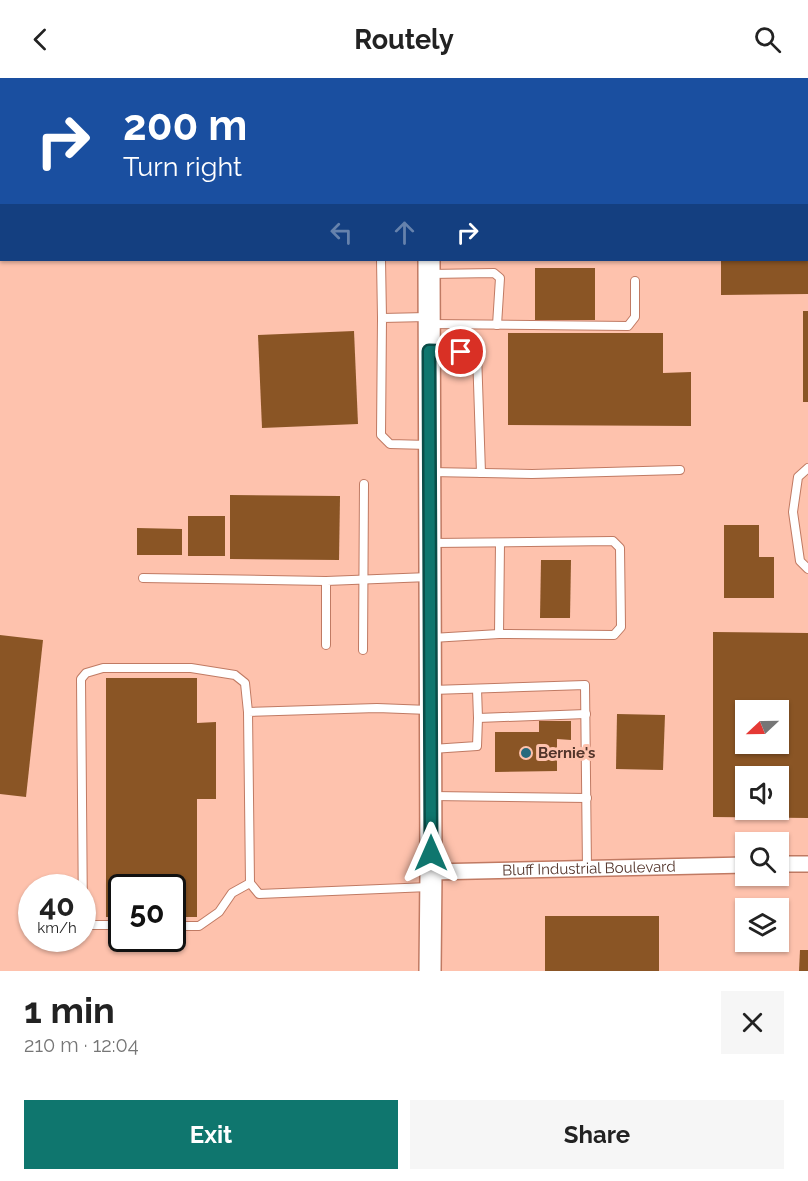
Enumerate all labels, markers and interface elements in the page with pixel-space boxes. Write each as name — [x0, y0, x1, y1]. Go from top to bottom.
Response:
icon: back — [24, 23, 57, 56]
icon: search — [751, 23, 784, 56]
text: Routely — [354, 24, 454, 55]
text: 200 m — [123, 101, 247, 150]
icon: right — [24, 102, 102, 180]
text: Turn right — [123, 151, 242, 182]
icon: left — [325, 216, 358, 249]
icon: ahead — [388, 216, 421, 249]
icon: right — [451, 216, 484, 249]
pin — [435, 326, 486, 377]
icon: arrive — [444, 335, 477, 368]
north arrow — [735, 700, 789, 754]
map controls — [735, 700, 789, 952]
place label: Bernie's — [538, 744, 595, 762]
marker: Bernie's — [519, 746, 533, 760]
button: sound — [735, 766, 789, 820]
position arrow — [399, 821, 463, 885]
button: search — [735, 832, 789, 886]
street label: Bluff Industrial Boulevard — [502, 858, 676, 879]
speed limit sign: 50 — [108, 874, 186, 952]
text: 40 — [39, 888, 75, 923]
button: layers — [735, 898, 789, 952]
text: km/h — [37, 919, 77, 937]
text: 1 min — [24, 989, 115, 1031]
button: close — [721, 991, 784, 1054]
text: 210 m · 12:04 — [24, 1033, 139, 1057]
button: Exit — [24, 1100, 398, 1169]
button: Share — [410, 1100, 784, 1169]

